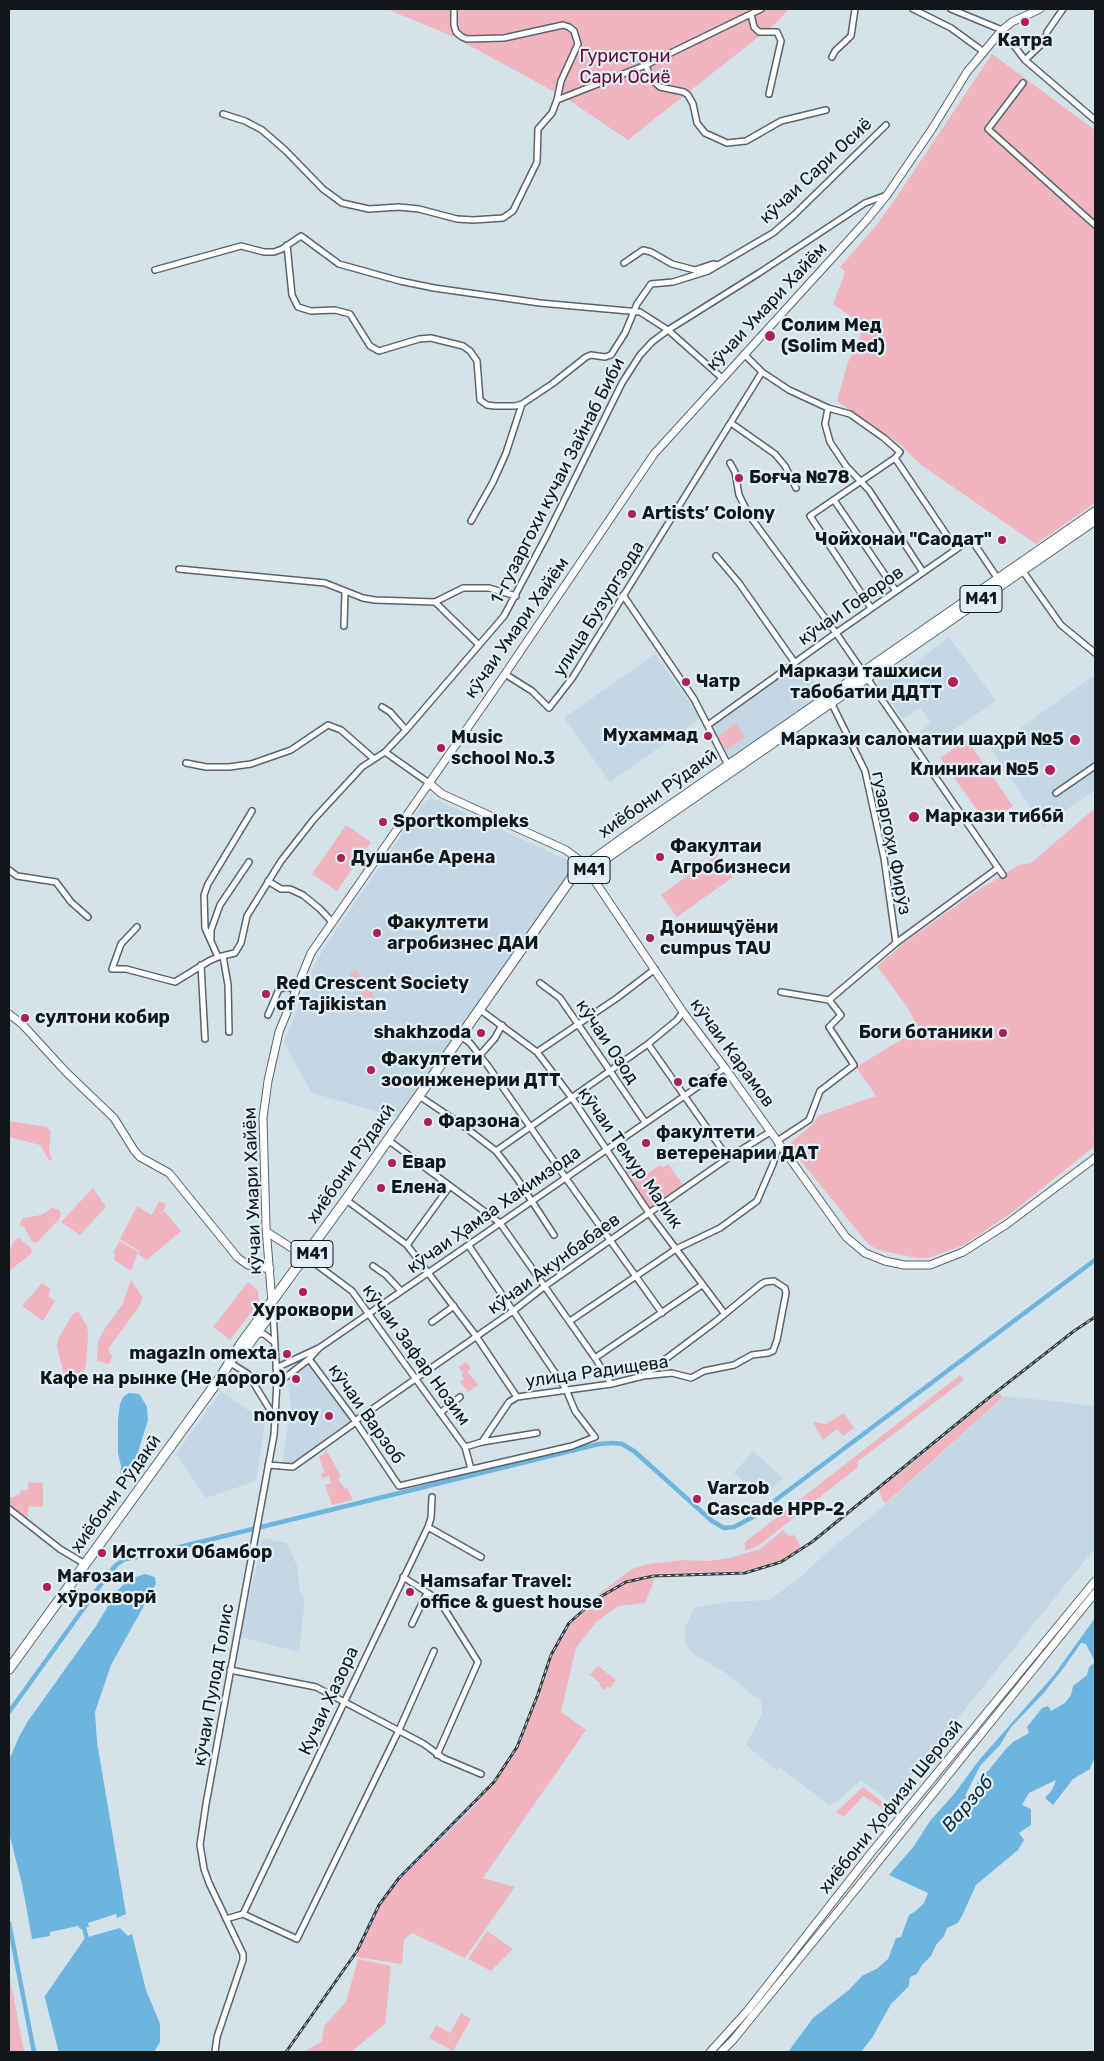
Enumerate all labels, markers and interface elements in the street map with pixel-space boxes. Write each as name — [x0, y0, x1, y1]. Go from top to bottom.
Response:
marker: Катра — [1019, 16, 1031, 28]
place label: Катра — [997, 30, 1053, 52]
park label: Гуристони Сари Осиё — [579, 46, 671, 88]
street label: кӯчаи Сари Осиё — [755, 113, 877, 229]
street label: кӯчаи Умари Хайём — [702, 238, 832, 376]
place label: Солим Мед (Solim Med) — [781, 315, 885, 358]
marker: Солим Мед (Solim Med) — [763, 329, 777, 343]
street label: 1-гузаргохи кучаи Зайнаб Биби — [486, 354, 630, 608]
place label: Боғча №78 — [749, 467, 850, 489]
marker: Боғча №78 — [733, 472, 745, 484]
place label: Artists’ Colony — [642, 503, 775, 525]
marker: Artists’ Colony — [626, 508, 638, 520]
place label: Чойхонаи "Саодат" — [815, 529, 992, 551]
marker: Чойхонаи "Саодат" — [996, 534, 1008, 546]
street label: улица Бузургзода — [549, 537, 649, 681]
street label: кӯчаи Умари Хайём — [460, 553, 574, 703]
street label: кӯчаи Говоров — [794, 562, 908, 650]
road number: M41 — [960, 586, 1002, 612]
place label: Маркази ташхиси табобатии ДДТТ — [779, 661, 942, 704]
place label: Чатр — [696, 671, 740, 693]
marker: Маркази ташхиси табобатии ДДТТ — [946, 675, 960, 689]
marker: Чатр — [680, 676, 692, 688]
place label: Мухаммад — [603, 725, 698, 747]
place label: Music school No.3 — [451, 727, 555, 770]
place label: Маркази саломатии шаҳрӣ №5 — [781, 729, 1064, 751]
marker: Мухаммад — [702, 730, 714, 742]
marker: Маркази саломатии шаҳрӣ №5 — [1068, 733, 1082, 747]
marker: Music school No.3 — [435, 742, 447, 754]
street label: хиёбони Рӯдакӣ — [594, 745, 722, 843]
place label: Клиникаи №5 — [910, 759, 1039, 781]
marker: Клиникаи №5 — [1043, 763, 1057, 777]
street label: гузаргоҳи Фирӯз — [866, 769, 916, 917]
place label: Маркази тиббӣ — [925, 806, 1064, 828]
marker: Маркази тиббӣ — [907, 810, 921, 824]
place label: Sportkompleks — [393, 811, 529, 833]
marker: Sportkompleks — [377, 816, 389, 828]
place label: Факултаи Агробизнеси — [670, 836, 790, 879]
place label: Душанбе Арена — [351, 847, 495, 869]
marker: Факултаи Агробизнеси — [654, 851, 666, 863]
marker: Душанбе Арена — [335, 852, 347, 864]
road number: M41 — [568, 856, 610, 884]
place label: Факултети агробизнес ДАИ — [387, 912, 538, 954]
place label: Донишҷӯёни cumpus TAU — [660, 917, 778, 960]
marker: Факултети агробизнес ДАИ — [371, 927, 383, 939]
marker: Донишҷӯёни cumpus TAU — [644, 932, 656, 944]
place label: Red Crescent Society of Tajikistan — [276, 973, 469, 1016]
marker: Red Crescent Society of Tajikistan — [260, 988, 272, 1000]
street label: кӯчаи Карамов — [685, 994, 779, 1112]
street label: кӯчаи Озод — [571, 996, 643, 1088]
place label: султони кобир — [35, 1007, 170, 1029]
marker: султони кобир — [19, 1012, 31, 1024]
place label: shakhzoda — [374, 1022, 471, 1044]
place label: Боги ботаники — [859, 1022, 993, 1044]
marker: shakhzoda — [475, 1027, 487, 1039]
marker: Боги ботаники — [997, 1027, 1009, 1039]
place label: Факултети зооинженерии ДТТ — [381, 1049, 560, 1092]
marker: Факултети зооинженерии ДТТ — [365, 1064, 377, 1076]
place label: cafe — [688, 1071, 728, 1093]
marker: cafe — [672, 1076, 684, 1088]
street label: кӯчаи Темур Малик — [573, 1083, 687, 1233]
street label: хиёбони Рӯдакӣ — [302, 1100, 400, 1228]
street label: кӯчаи Умари Хайём — [239, 1107, 267, 1275]
place label: Фарзона — [438, 1111, 520, 1133]
marker: Фарзона — [422, 1116, 434, 1128]
place label: факултети ветеренарии ДАТ — [656, 1122, 819, 1164]
marker: факултети ветеренарии ДАТ — [640, 1137, 652, 1149]
street label: кӯчаи Ҳамза Хакимзода — [403, 1142, 585, 1278]
place label: Евар — [402, 1152, 446, 1174]
marker: Евар — [386, 1157, 398, 1169]
place label: Елена — [391, 1177, 447, 1199]
marker: Елена — [375, 1182, 387, 1194]
street label: кӯчаи Акунбабаев — [484, 1209, 624, 1319]
road number: M41 — [291, 1240, 333, 1268]
street label: кӯчаи Зафар Нозим — [357, 1280, 475, 1430]
marker: Хуроквори — [297, 1286, 309, 1298]
place label: Хуроквори — [252, 1300, 354, 1322]
place label: magazIn omexta — [129, 1343, 277, 1365]
marker: magazIn omexta — [281, 1348, 293, 1360]
street label: улица Радищева — [524, 1351, 670, 1393]
street label: кӯчаи Варзоб — [323, 1360, 409, 1468]
place label: Кафе на рынке (Не дорого) — [40, 1368, 286, 1390]
marker: Кафе на рынке (Не дорого) — [290, 1373, 302, 1385]
place label: nonvoy — [253, 1405, 319, 1427]
marker: nonvoy — [323, 1410, 335, 1422]
street label: хиёбони Рӯдакӣ — [66, 1431, 166, 1557]
place label: Varzob Cascade HPP-2 — [707, 1478, 845, 1520]
marker: Varzob Cascade HPP-2 — [691, 1493, 703, 1505]
place label: Истгохи Обамбор — [112, 1542, 272, 1564]
marker: Истгохи Обамбор — [96, 1547, 108, 1559]
place label: Мағозаи хӯрокворӣ — [57, 1566, 156, 1608]
place label: Hamsafar Travel: office & guest house — [420, 1571, 603, 1614]
marker: Мағозаи хӯрокворӣ — [41, 1581, 53, 1593]
marker: Hamsafar Travel: office & guest house — [404, 1586, 416, 1598]
street label: кӯчаи Пулод Толис — [189, 1602, 239, 1768]
street label: Кучаи Хазора — [294, 1643, 364, 1759]
street label: хиёбони Ҳофизи Шерозӣ — [814, 1716, 968, 1898]
water label: Варзоб — [937, 1771, 999, 1837]

